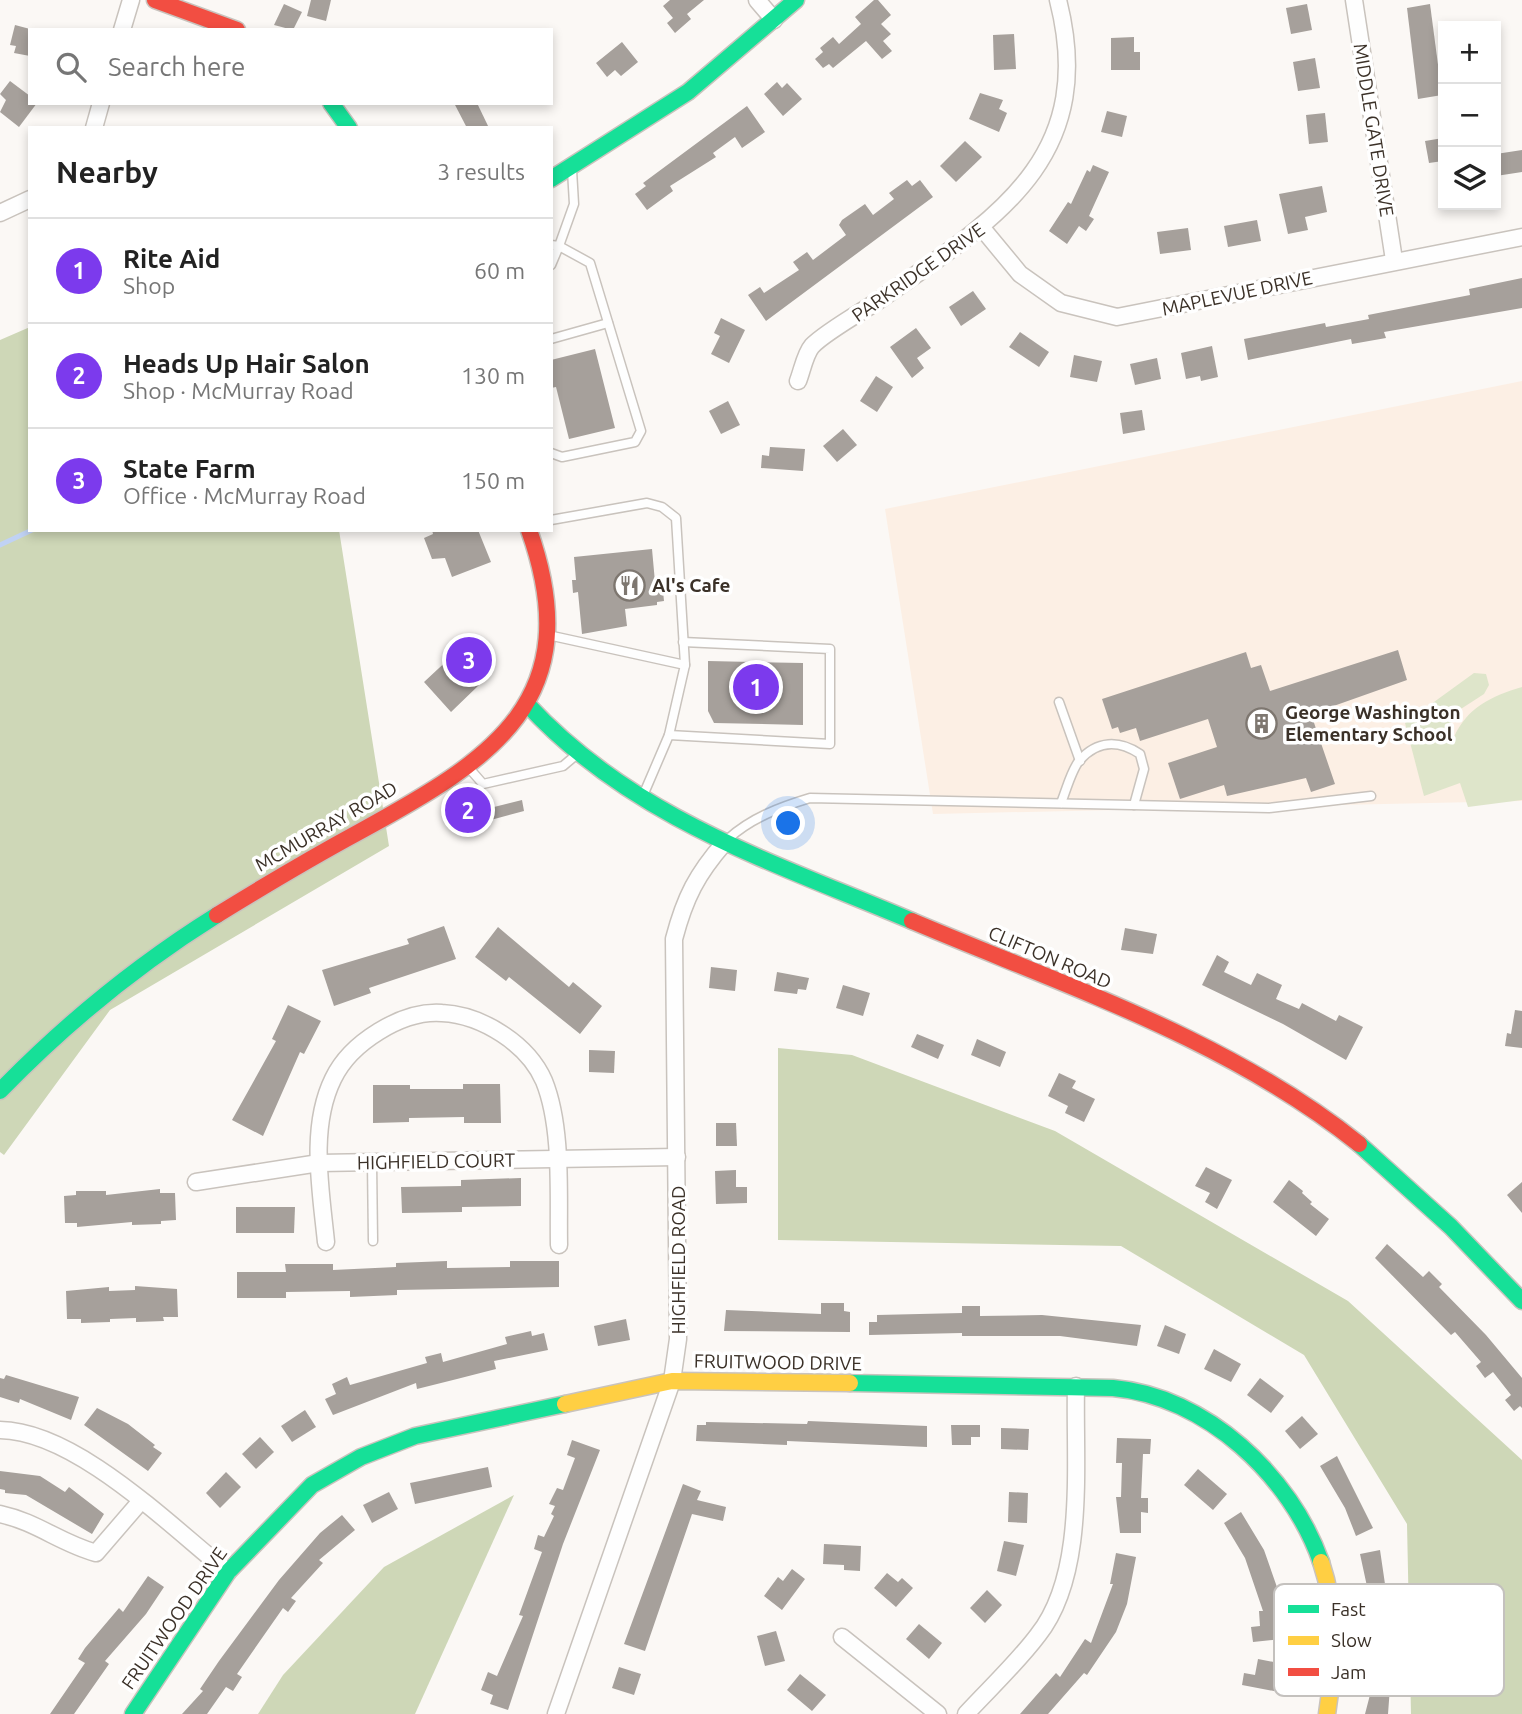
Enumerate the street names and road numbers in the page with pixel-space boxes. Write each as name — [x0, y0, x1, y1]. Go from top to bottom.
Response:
street label: MIDDLE GATE DRIVE — [1349, 42, 1399, 218]
street label: PARKRIDGE DRIVE — [847, 218, 989, 326]
street label: MAPLEVUE DRIVE — [1160, 266, 1314, 320]
street label: MCMURRAY ROAD — [251, 776, 401, 876]
street label: CLIFTON ROAD — [985, 921, 1115, 993]
street label: HIGHFIELD COURT — [357, 1149, 516, 1173]
street label: HIGHFIELD ROAD — [667, 1185, 689, 1335]
street label: FRUITWOOD DRIVE — [694, 1350, 862, 1374]
street label: FRUITWOOD DRIVE — [117, 1543, 231, 1693]

